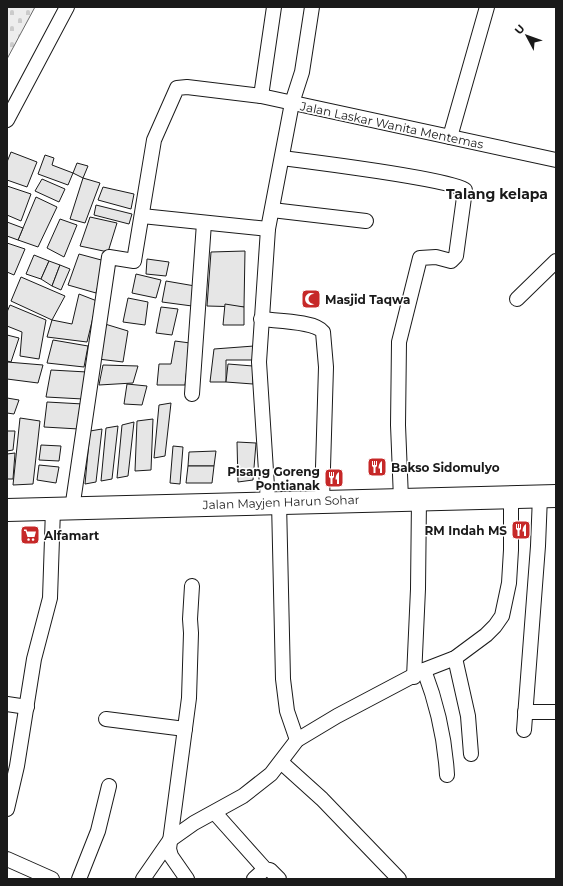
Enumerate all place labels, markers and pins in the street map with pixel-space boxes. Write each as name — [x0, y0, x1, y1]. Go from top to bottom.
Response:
mosque icon: Masjid Taqwa — [300, 288, 322, 310]
place label: Masjid Taqwa — [325, 292, 410, 307]
restaurant icon: Bakso Sidomulyo — [366, 456, 388, 478]
place label: Bakso Sidomulyo — [391, 460, 500, 475]
place label: Pisang Goreng Pontianak — [227, 464, 320, 493]
restaurant icon: Pisang Goreng Pontianak — [323, 467, 345, 489]
restaurant icon: RM Indah MS — [510, 519, 532, 541]
place label: RM Indah MS — [425, 523, 507, 538]
supermarket icon: Alfamart — [19, 524, 41, 546]
place label: Alfamart — [43, 528, 100, 543]

